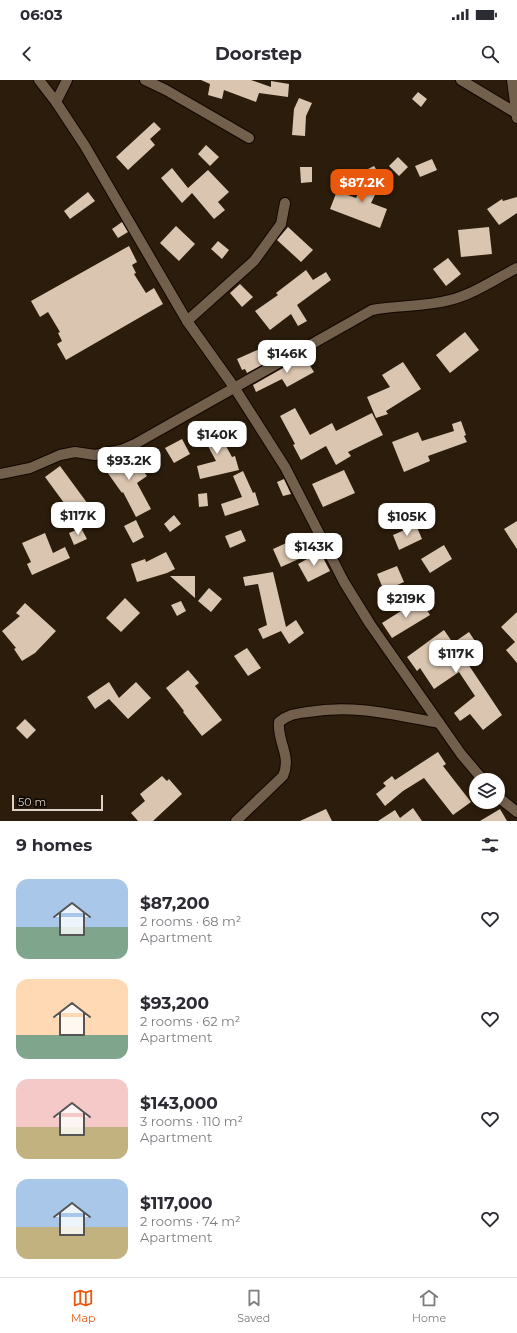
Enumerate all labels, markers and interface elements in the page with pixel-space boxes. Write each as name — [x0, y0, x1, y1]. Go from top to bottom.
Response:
text: 06:03 — [20, 5, 63, 24]
icon: back — [16, 43, 38, 65]
text: Doorstep — [215, 43, 302, 65]
icon: search — [479, 43, 501, 65]
pin: $87.2K — [329, 169, 395, 203]
text: $87.2K — [339, 174, 385, 190]
pin: $146K — [259, 340, 315, 374]
text: $146K — [267, 345, 307, 361]
pin: $140K — [189, 421, 245, 455]
text: $140K — [197, 426, 237, 442]
pin: $93.2K — [96, 447, 162, 481]
text: $93.2K — [107, 452, 151, 468]
pin: $117K — [50, 502, 106, 536]
pin: $105K — [379, 503, 435, 537]
text: $117K — [60, 507, 96, 523]
text: $105K — [387, 508, 427, 524]
pin: $143K — [286, 533, 342, 567]
text: $143K — [294, 538, 334, 554]
pin: $219K — [378, 585, 434, 619]
text: $219K — [387, 590, 425, 606]
pin: $117K — [428, 640, 484, 674]
text: $117K — [438, 645, 474, 661]
map controls — [469, 773, 505, 809]
button: layers — [469, 773, 505, 809]
scale bar — [12, 793, 103, 812]
text: 50 m — [18, 795, 46, 809]
icon: filters — [479, 834, 501, 856]
text: 9 homes — [16, 835, 92, 855]
text: $87,200 — [140, 893, 210, 913]
icon: home — [48, 895, 96, 943]
icon: heart — [479, 908, 501, 930]
text: 2 rooms · 68 m² — [140, 913, 241, 929]
text: Apartment — [140, 929, 212, 945]
text: $93,200 — [140, 993, 209, 1013]
icon: home — [48, 995, 96, 1043]
icon: heart — [479, 1008, 501, 1030]
text: 2 rooms · 62 m² — [140, 1013, 240, 1029]
text: Apartment — [140, 1029, 212, 1045]
text: $143,000 — [140, 1093, 218, 1113]
icon: home — [48, 1095, 96, 1143]
icon: heart — [479, 1108, 501, 1130]
text: 3 rooms · 110 m² — [140, 1113, 243, 1129]
text: Apartment — [140, 1129, 212, 1145]
text: $117,000 — [140, 1193, 213, 1213]
icon: home — [48, 1195, 96, 1243]
icon: heart — [479, 1208, 501, 1230]
text: 2 rooms · 74 m² — [140, 1213, 241, 1229]
text: Apartment — [140, 1229, 212, 1245]
tab: Map — [71, 1287, 95, 1325]
tab: Saved — [237, 1287, 270, 1325]
tab: Home — [412, 1287, 446, 1325]

